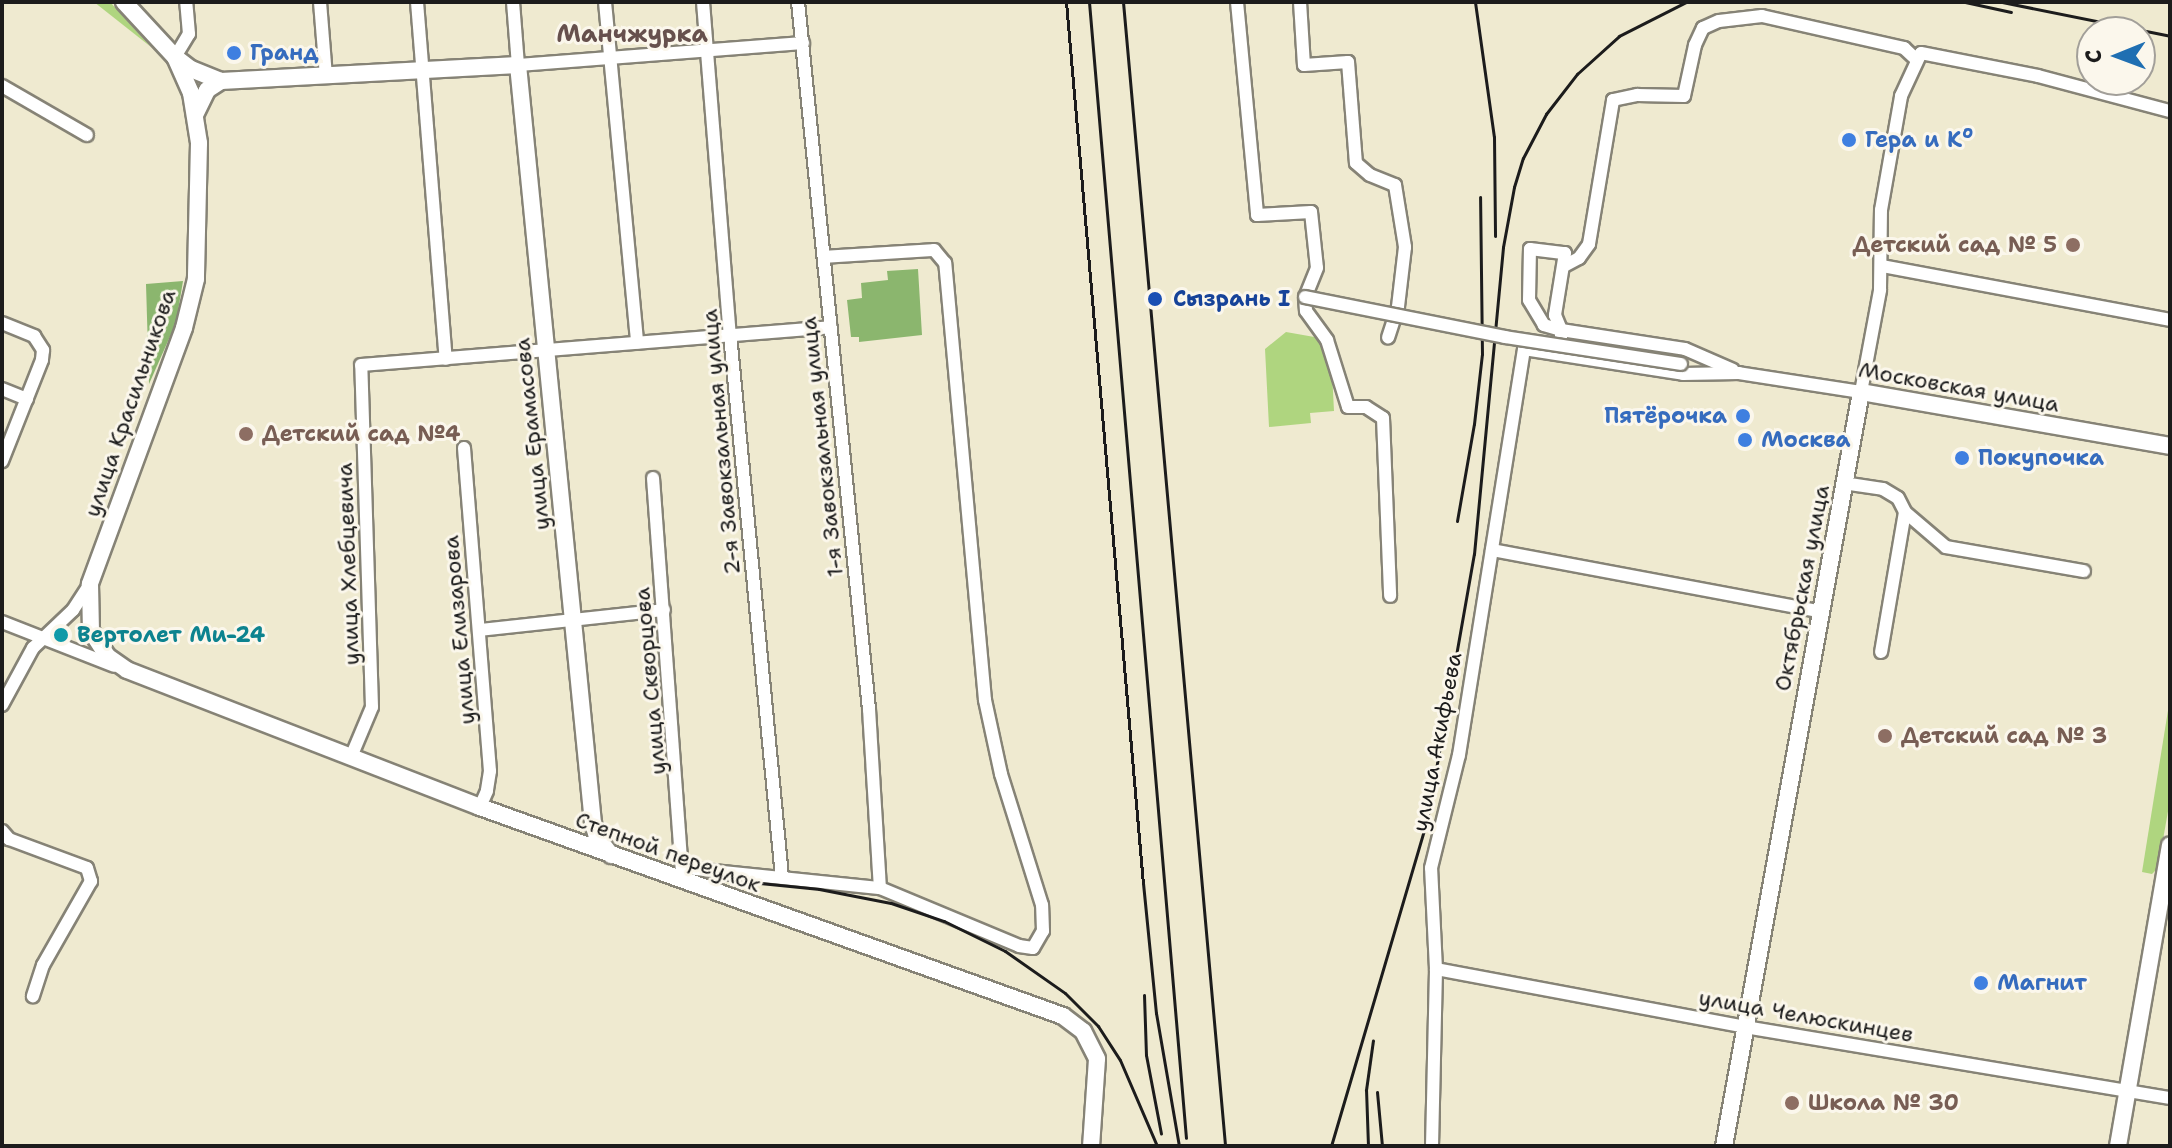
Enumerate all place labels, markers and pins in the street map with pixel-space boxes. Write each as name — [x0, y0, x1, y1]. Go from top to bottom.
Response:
place label: Гранд — [250, 40, 319, 66]
marker: Гранд — [225, 44, 243, 62]
place label: Гера и К⁰ — [1865, 127, 1973, 153]
marker: Гера и К⁰ — [1840, 131, 1858, 149]
place label: Детский сад № 5 — [1853, 232, 2057, 258]
marker: Детский сад № 5 — [2064, 236, 2082, 254]
place label: Сызрань I — [1173, 286, 1290, 312]
marker: Сызрань I — [1144, 288, 1166, 310]
place label: Пятёрочка — [1604, 403, 1727, 429]
marker: Пятёрочка — [1734, 407, 1752, 425]
place label: Детский сад №4 — [262, 421, 460, 447]
marker: Детский сад №4 — [237, 425, 255, 443]
place label: Москва — [1761, 427, 1851, 453]
marker: Москва — [1736, 431, 1754, 449]
place label: Покупочка — [1978, 445, 2104, 471]
marker: Покупочка — [1953, 449, 1971, 467]
place label: Вертолет Ми-24 — [77, 622, 265, 648]
marker: Вертолет Ми-24 — [52, 626, 70, 644]
place label: Детский сад № 3 — [1901, 723, 2107, 749]
marker: Детский сад № 3 — [1876, 727, 1894, 745]
place label: Магнит — [1997, 970, 2087, 996]
marker: Магнит — [1972, 974, 1990, 992]
place label: Школа № 30 — [1808, 1090, 1959, 1116]
marker: Школа № 30 — [1783, 1094, 1801, 1112]

